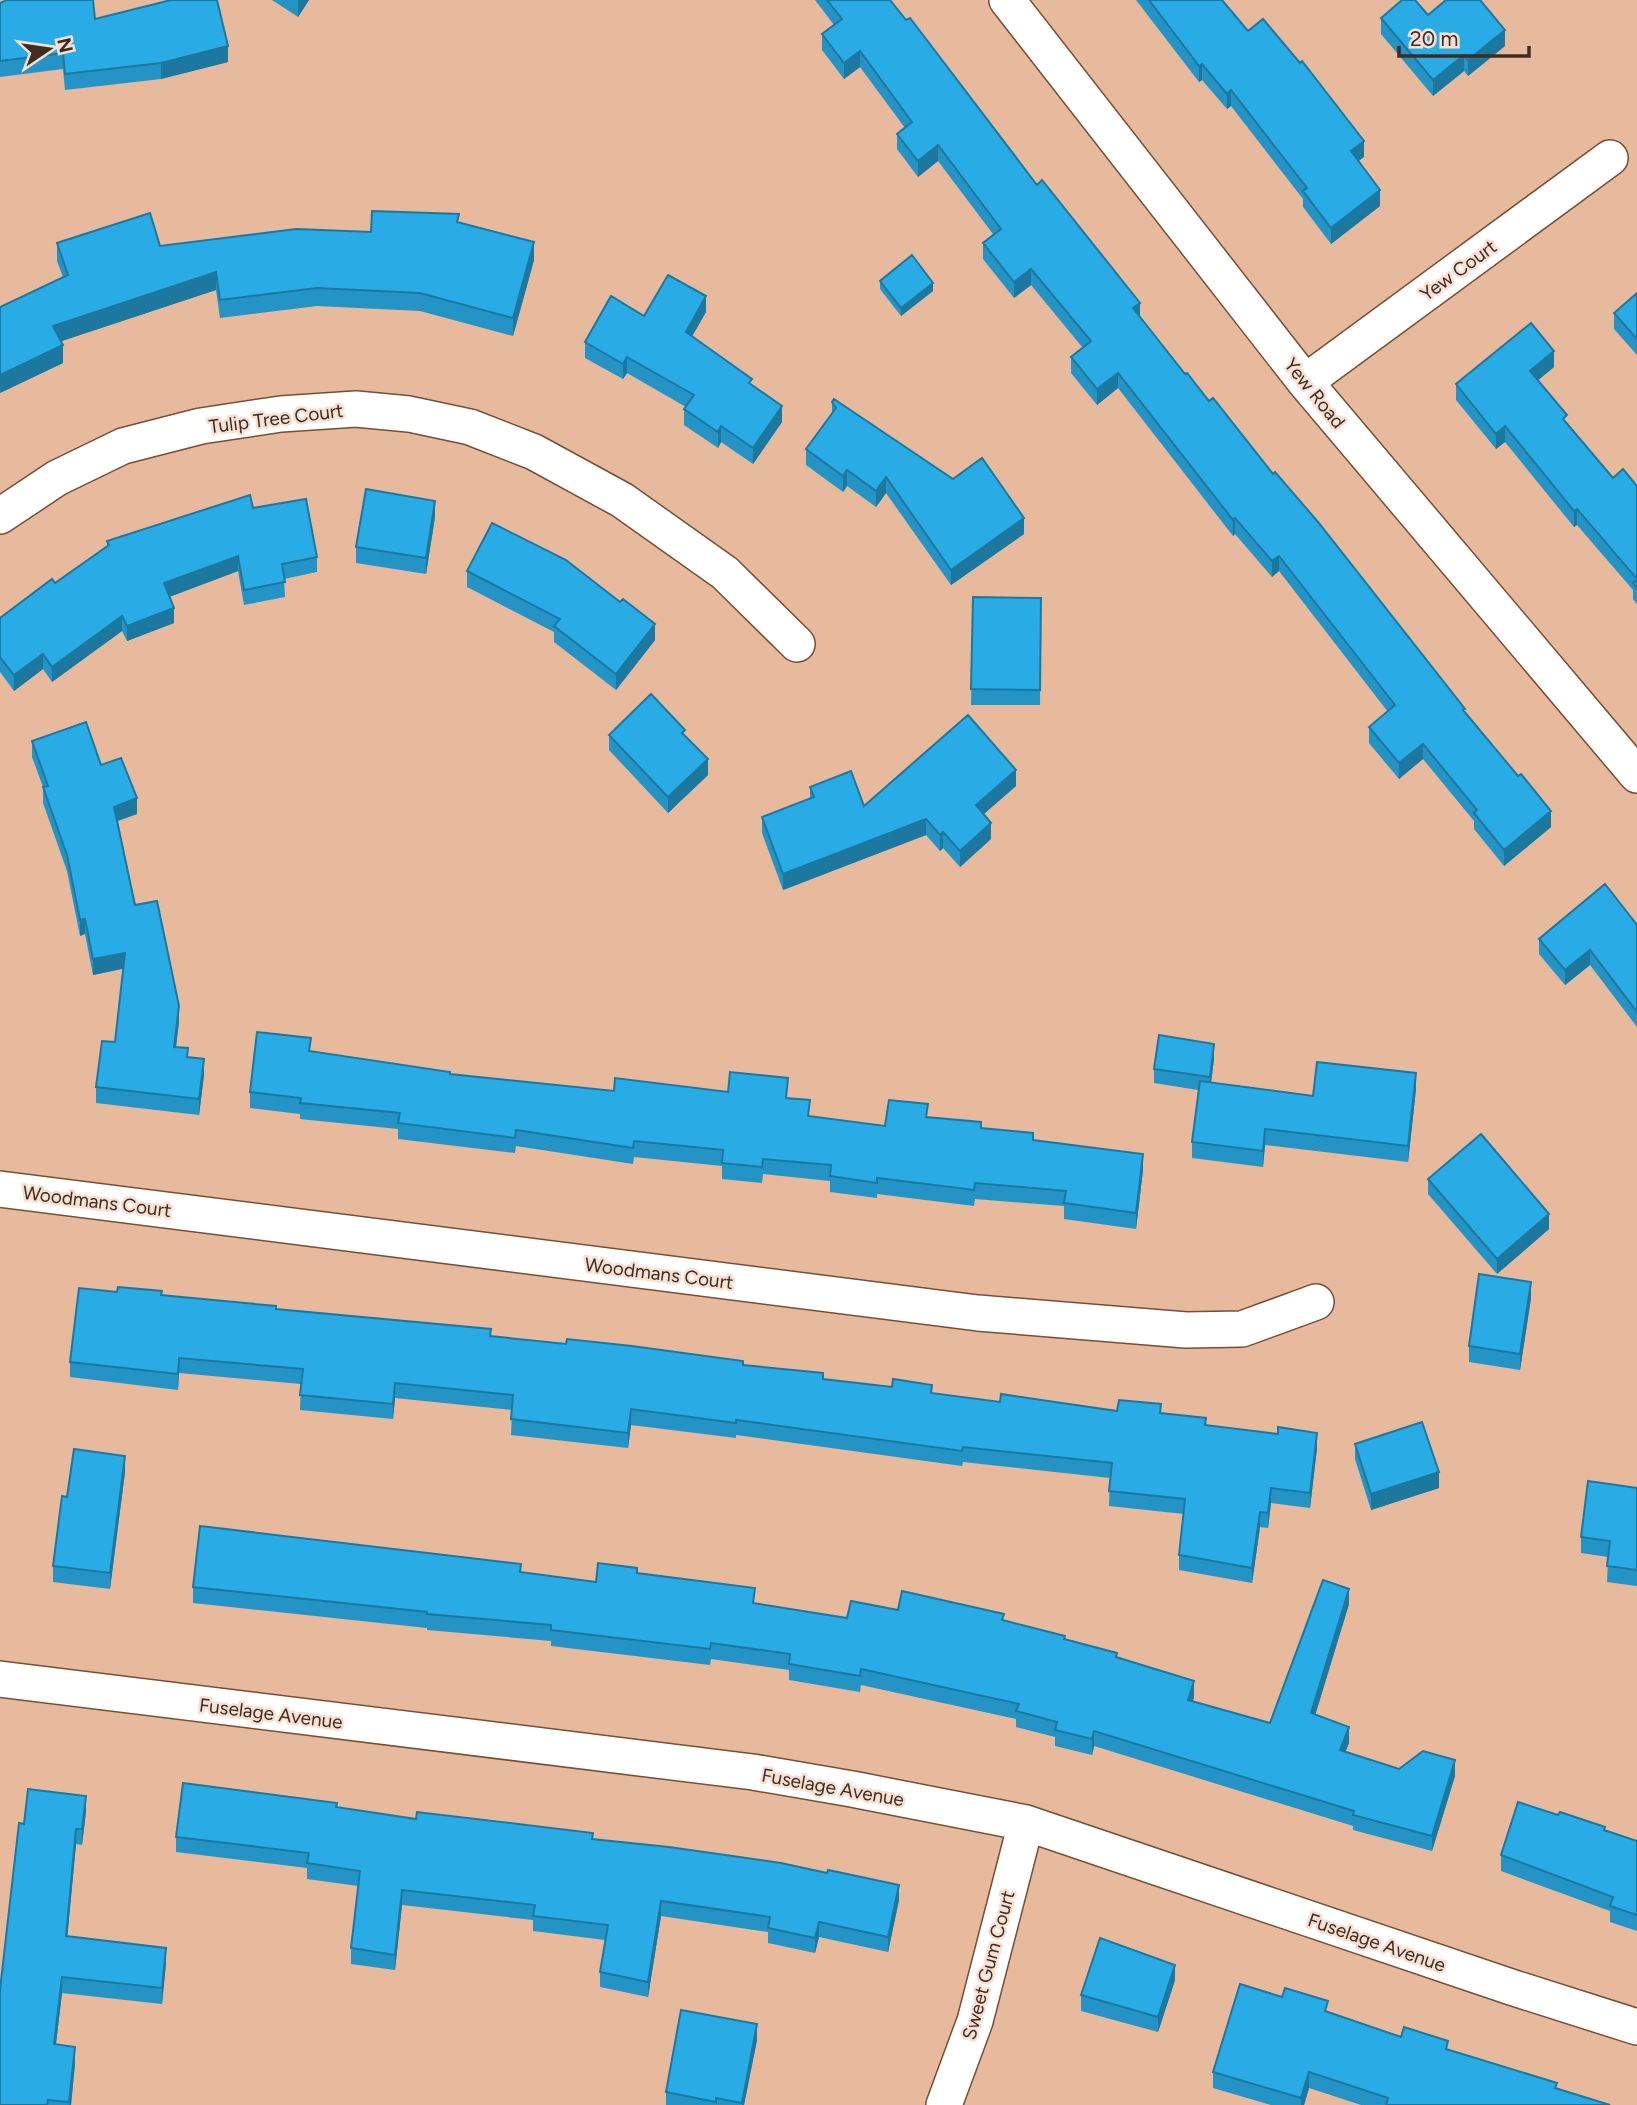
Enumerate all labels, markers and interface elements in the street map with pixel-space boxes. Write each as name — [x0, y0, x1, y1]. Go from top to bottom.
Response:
north arrow — [14, 14, 84, 84]
scale bar — [1399, 14, 1528, 58]
text: 20 m — [1410, 26, 1458, 51]
text: N — [52, 36, 78, 55]
street label: Yew Court — [1416, 235, 1501, 306]
street label: Yew Road — [1279, 354, 1350, 433]
street label: Tulip Tree Court — [208, 399, 345, 438]
street label: Woodmans Court — [21, 1181, 173, 1222]
street label: Woodmans Court — [583, 1253, 735, 1294]
street label: Fuselage Avenue — [198, 1693, 344, 1734]
street label: Fuselage Avenue — [760, 1764, 906, 1811]
street label: Sweet Gum Court — [957, 1888, 1019, 2042]
street label: Fuselage Avenue — [1305, 1908, 1449, 1977]

